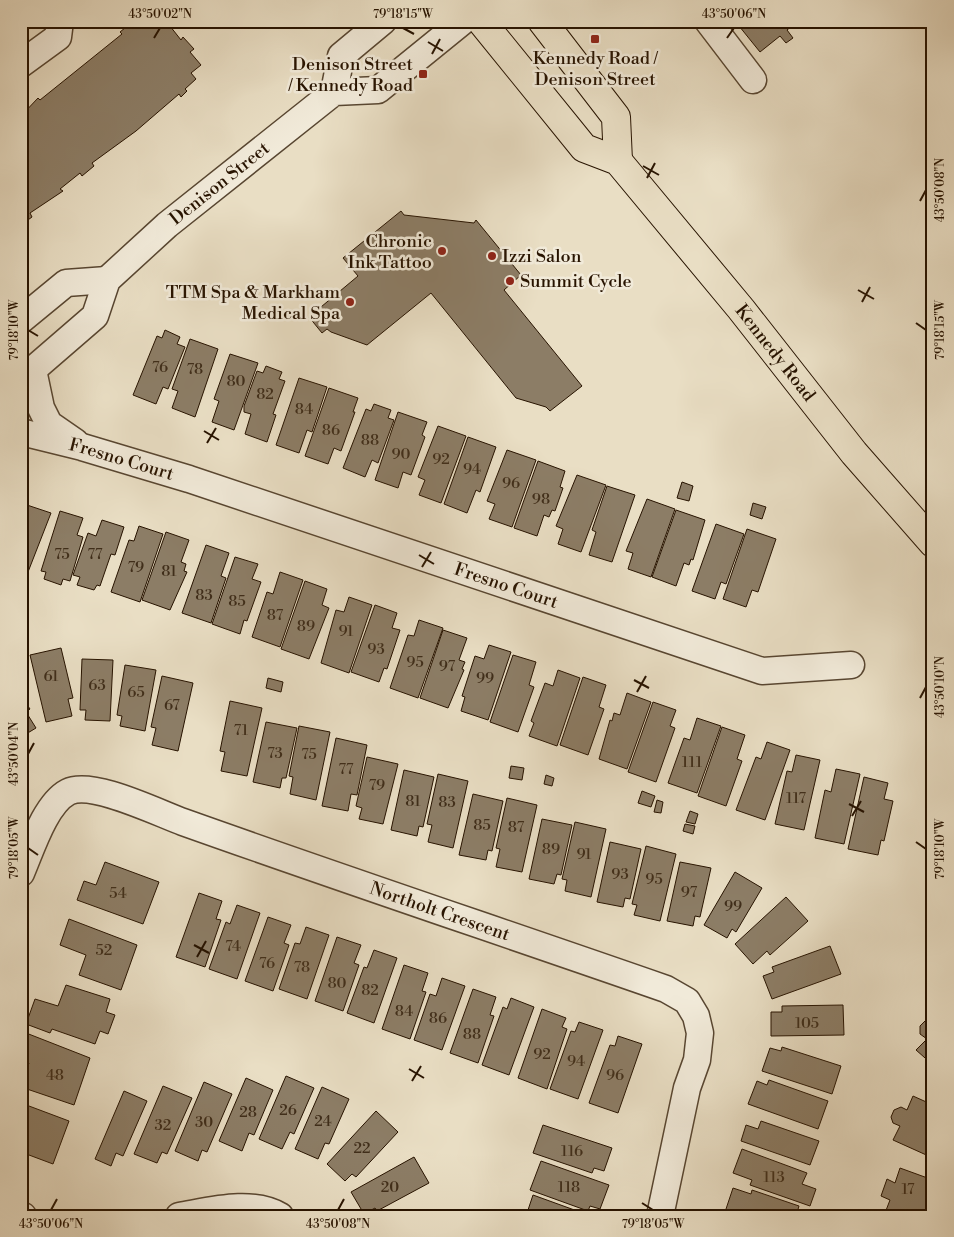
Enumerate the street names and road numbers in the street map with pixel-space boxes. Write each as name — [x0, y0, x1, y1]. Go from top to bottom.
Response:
street label: Denison Street — [165, 137, 275, 231]
street label: Kennedy Road — [730, 300, 821, 407]
street label: Fresno Court — [67, 433, 177, 486]
street label: Fresno Court — [451, 558, 562, 614]
street label: Northolt Crescent — [366, 877, 513, 947]

